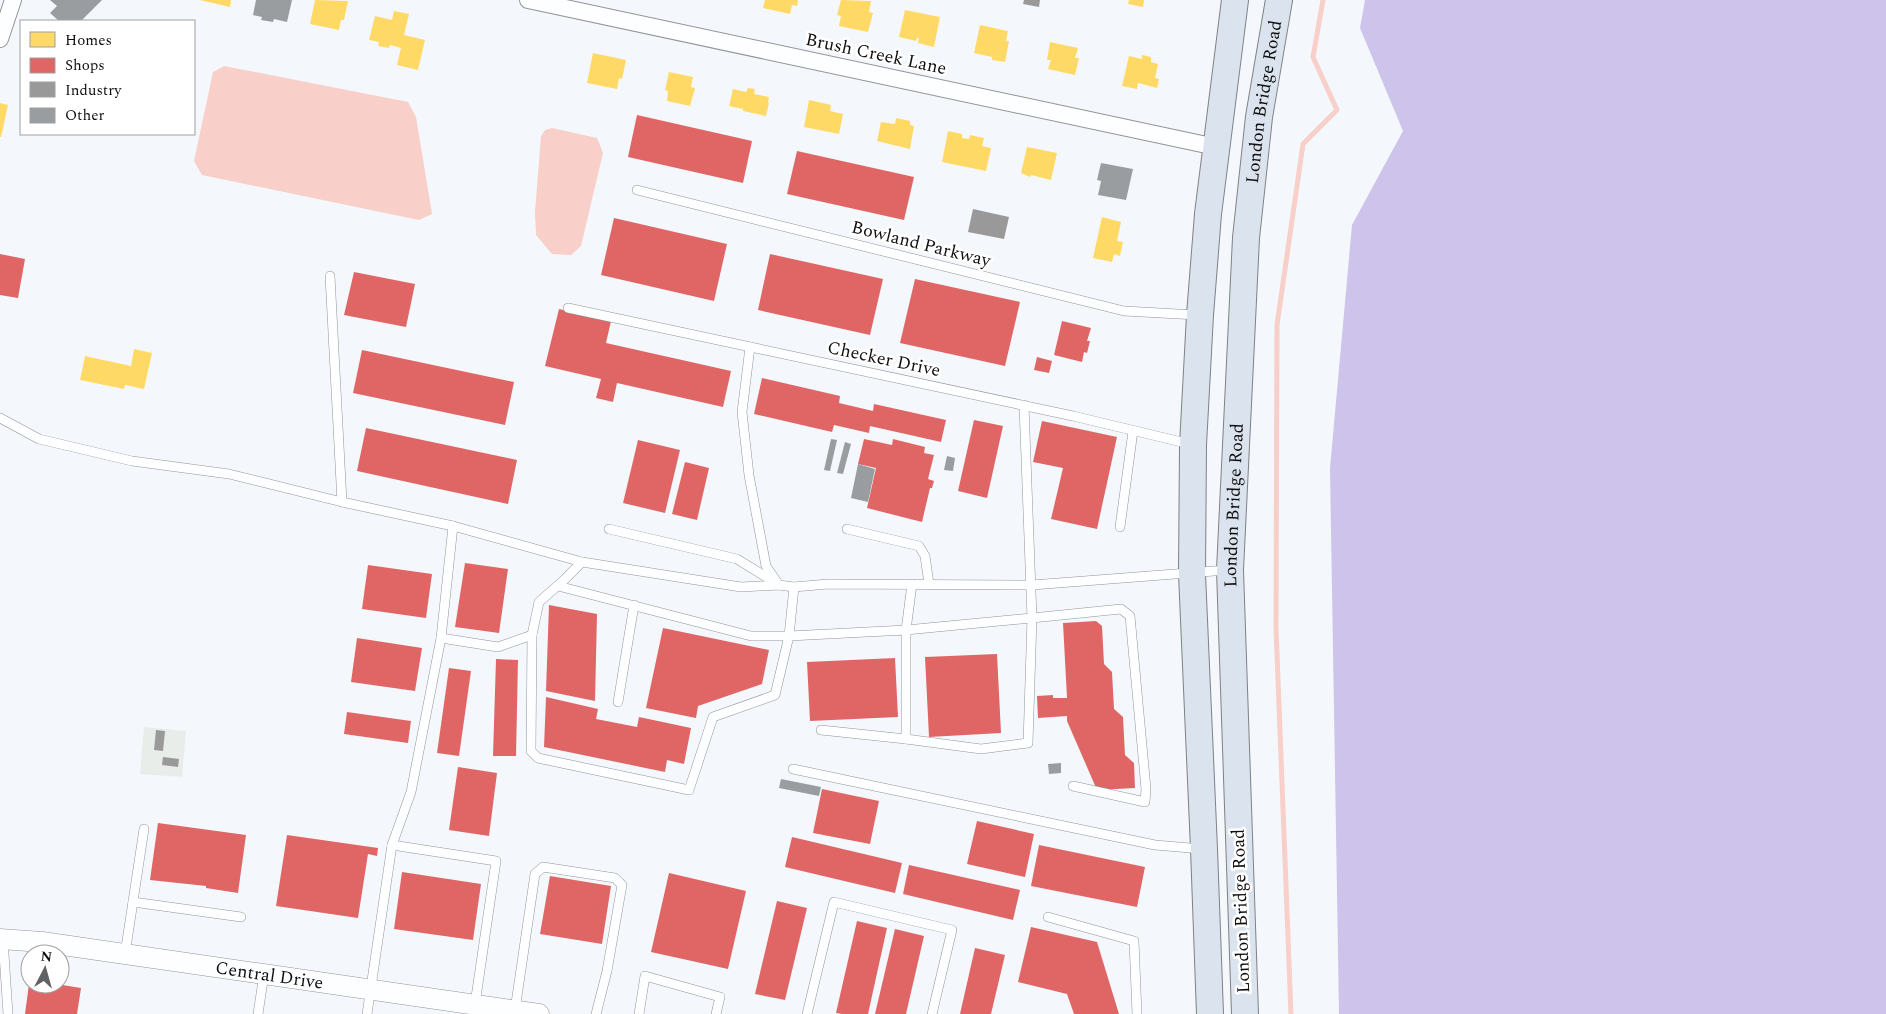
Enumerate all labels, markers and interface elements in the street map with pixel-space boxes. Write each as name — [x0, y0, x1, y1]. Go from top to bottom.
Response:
street label: London Bridge Road — [1238, 18, 1289, 185]
legend — [20, 20, 195, 135]
street label: Brush Creek Lane — [803, 26, 949, 82]
text: Homes — [65, 29, 112, 52]
text: Shops — [65, 54, 105, 77]
text: Industry — [65, 79, 122, 102]
text: Other — [65, 104, 104, 127]
street label: Bowland Parkway — [849, 214, 995, 275]
street label: Checker Drive — [825, 334, 943, 384]
street label: London Bridge Road — [1216, 422, 1251, 588]
street label: London Bridge Road — [1225, 828, 1257, 994]
north arrow — [20, 944, 70, 994]
text: N — [40, 946, 53, 968]
street label: Central Drive — [214, 954, 325, 996]

